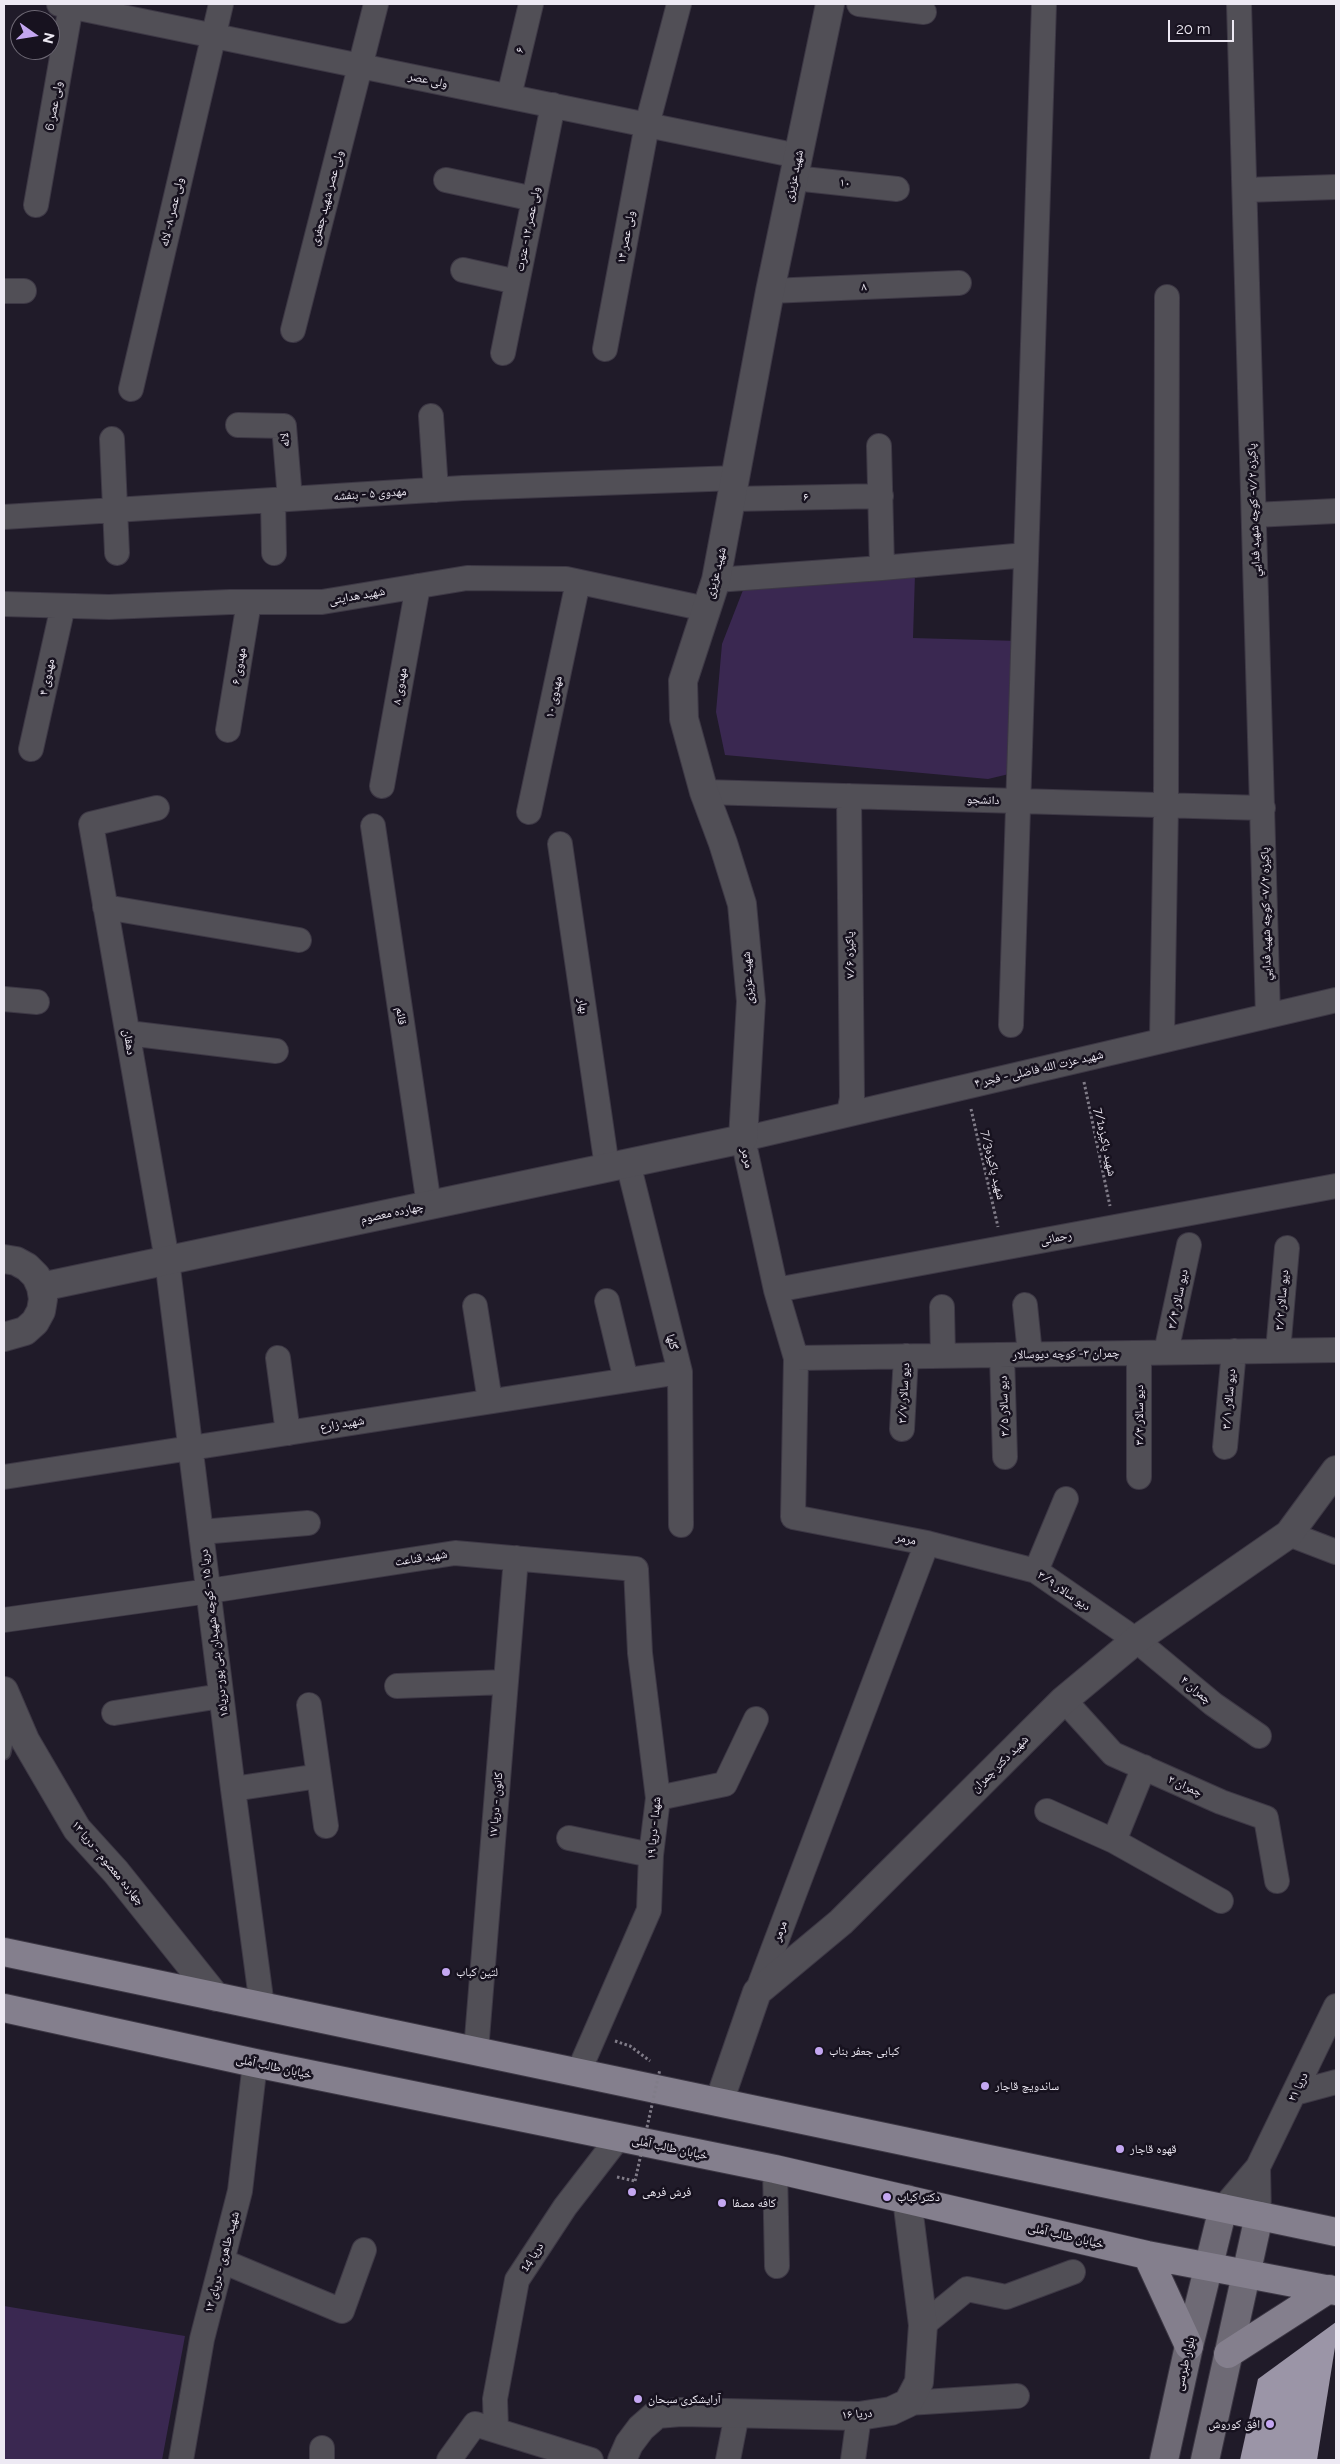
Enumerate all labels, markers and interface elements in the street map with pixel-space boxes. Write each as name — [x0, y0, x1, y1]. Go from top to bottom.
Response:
north arrow — [10, 10, 60, 60]
scale bar — [1170, 10, 1236, 42]
text: 20 m — [1176, 20, 1211, 38]
text: N — [40, 31, 58, 45]
street label: ۶ — [512, 46, 528, 54]
street label: ولی عصر — [407, 69, 449, 91]
street label: ولی عصر 6 — [43, 80, 65, 132]
street label: ولی عصر شهید جعفری — [307, 149, 347, 247]
street label: شهید عزیزی — [781, 149, 807, 203]
street label: ۱۰ — [839, 175, 851, 191]
street label: ولی عصر ۸- لاله — [157, 176, 187, 248]
street label: ولی عصر ۱۲- عترت — [513, 185, 543, 273]
street label: ولی عصر ۱۴ — [614, 209, 638, 265]
street label: ۸ — [861, 280, 867, 294]
street label: لاله — [277, 432, 293, 448]
street label: پاکیزه ۷/۲- كوچه شهيد فدايي — [1244, 443, 1264, 577]
street label: مهدوی ۵ - بنفشه — [333, 484, 407, 504]
street label: ۶ — [803, 490, 809, 504]
street label: شهید عزیزی — [703, 546, 729, 600]
street label: شهید هدایتی — [328, 584, 386, 608]
street label: مهدوی ۶ — [229, 646, 249, 686]
street label: مهدوی ۴ — [36, 657, 58, 697]
street label: مهدوی ۸ — [390, 666, 410, 706]
street label: مهدوی ۱۰ — [543, 675, 565, 719]
street label: دانشجو — [966, 792, 1000, 808]
street label: پاکیزه ۷/۲- كوچه شهيد فدايي — [1258, 847, 1274, 981]
street label: پاکیزه ۷/۶ — [842, 931, 858, 979]
street label: شهید عزیزی — [739, 951, 757, 1005]
street label: بهار — [575, 997, 591, 1015]
street label: قائم — [393, 1006, 409, 1026]
street label: دهقان — [120, 1028, 138, 1056]
street label: شهید عزت الله فاضلی - فجر ۴ — [973, 1047, 1105, 1091]
street label: شهید پاکیزه7/1 — [1091, 1106, 1119, 1178]
street label: شهید پاکیزه7/3 — [978, 1129, 1008, 1201]
street label: مرمر — [738, 1146, 756, 1170]
street label: چهارده معصوم — [359, 1199, 425, 1227]
street label: رحمانی — [1039, 1228, 1073, 1248]
street label: دیو سالار ۳/۴ — [1165, 1268, 1191, 1330]
street label: دیو سالار ۳/۲ — [1272, 1269, 1292, 1331]
street label: گلها — [663, 1333, 681, 1351]
street label: چمران ۳- كوچه ديوسالار — [1012, 1346, 1120, 1362]
street label: دیو سالار ۳/۷ — [895, 1362, 913, 1424]
street label: دیو سالار ۳/۱ — [1219, 1368, 1239, 1430]
street label: دیو سالار ۳/۵ — [996, 1375, 1012, 1437]
street label: دیو سالار ۳/۳ — [1132, 1385, 1146, 1445]
street label: شهید زارع — [319, 1413, 365, 1435]
street label: مرمر — [894, 1530, 918, 1548]
street label: شهید قناعت — [394, 1547, 448, 1569]
street label: دریا ۱۵ - كوچه شهيدان بنی پور-دريا۱۵ — [197, 1548, 231, 1718]
street label: دیو سالار ۳/۹ — [1035, 1568, 1093, 1614]
street label: چمران ۴ — [1178, 1673, 1214, 1707]
street label: شهید دکتر چمران — [968, 1732, 1032, 1796]
street label: کانون - دریا ۱۷ — [486, 1772, 506, 1838]
street label: چمران ۲ — [1166, 1772, 1204, 1800]
street label: شهدا - دریا ۱۹ — [644, 1796, 664, 1860]
street label: چهارده معصوم - دریا ۱۳ — [68, 1818, 148, 1908]
street label: مرمر — [770, 1919, 790, 1943]
place label: لتین کباب — [456, 1965, 498, 1979]
marker: لتین کباب — [440, 1966, 452, 1978]
place label: کبابی جعفر بناب — [829, 2044, 899, 2058]
marker: کبابی جعفر بناب — [813, 2045, 825, 2057]
street label: خیابان طالب آملی — [235, 2052, 313, 2082]
street label: دریا ۲۱ — [1285, 2070, 1311, 2104]
place label: ساندویچ قاجار — [995, 2079, 1059, 2093]
marker: ساندویچ قاجار — [979, 2080, 991, 2092]
street label: خیابان طالب آملی — [631, 2133, 709, 2163]
place label: قهوه قاجار — [1130, 2142, 1177, 2156]
marker: قهوه قاجار — [1114, 2143, 1126, 2155]
place label: فرش فرهی — [642, 2185, 691, 2199]
marker: فرش فرهی — [626, 2186, 638, 2198]
place label: دكتر كباب — [897, 2190, 940, 2204]
marker: دكتر كباب — [881, 2191, 893, 2203]
place label: کافه مصفا — [732, 2196, 776, 2210]
marker: کافه مصفا — [716, 2197, 728, 2209]
street label: شهید طاهری - دریای ۱۲ — [202, 2210, 242, 2314]
street label: خیابان طالب آملی — [1027, 2220, 1105, 2252]
street label: دریا 14 — [517, 2240, 547, 2274]
street label: بلوار طبرسی — [1172, 2336, 1198, 2392]
place label: آرایشکری سبحان — [648, 2392, 721, 2406]
marker: آرایشکری سبحان — [632, 2393, 644, 2405]
street label: دریا ۱۶ — [841, 2406, 873, 2422]
place label: افق کوروش — [1208, 2417, 1260, 2431]
marker: افق کوروش — [1264, 2418, 1276, 2430]

